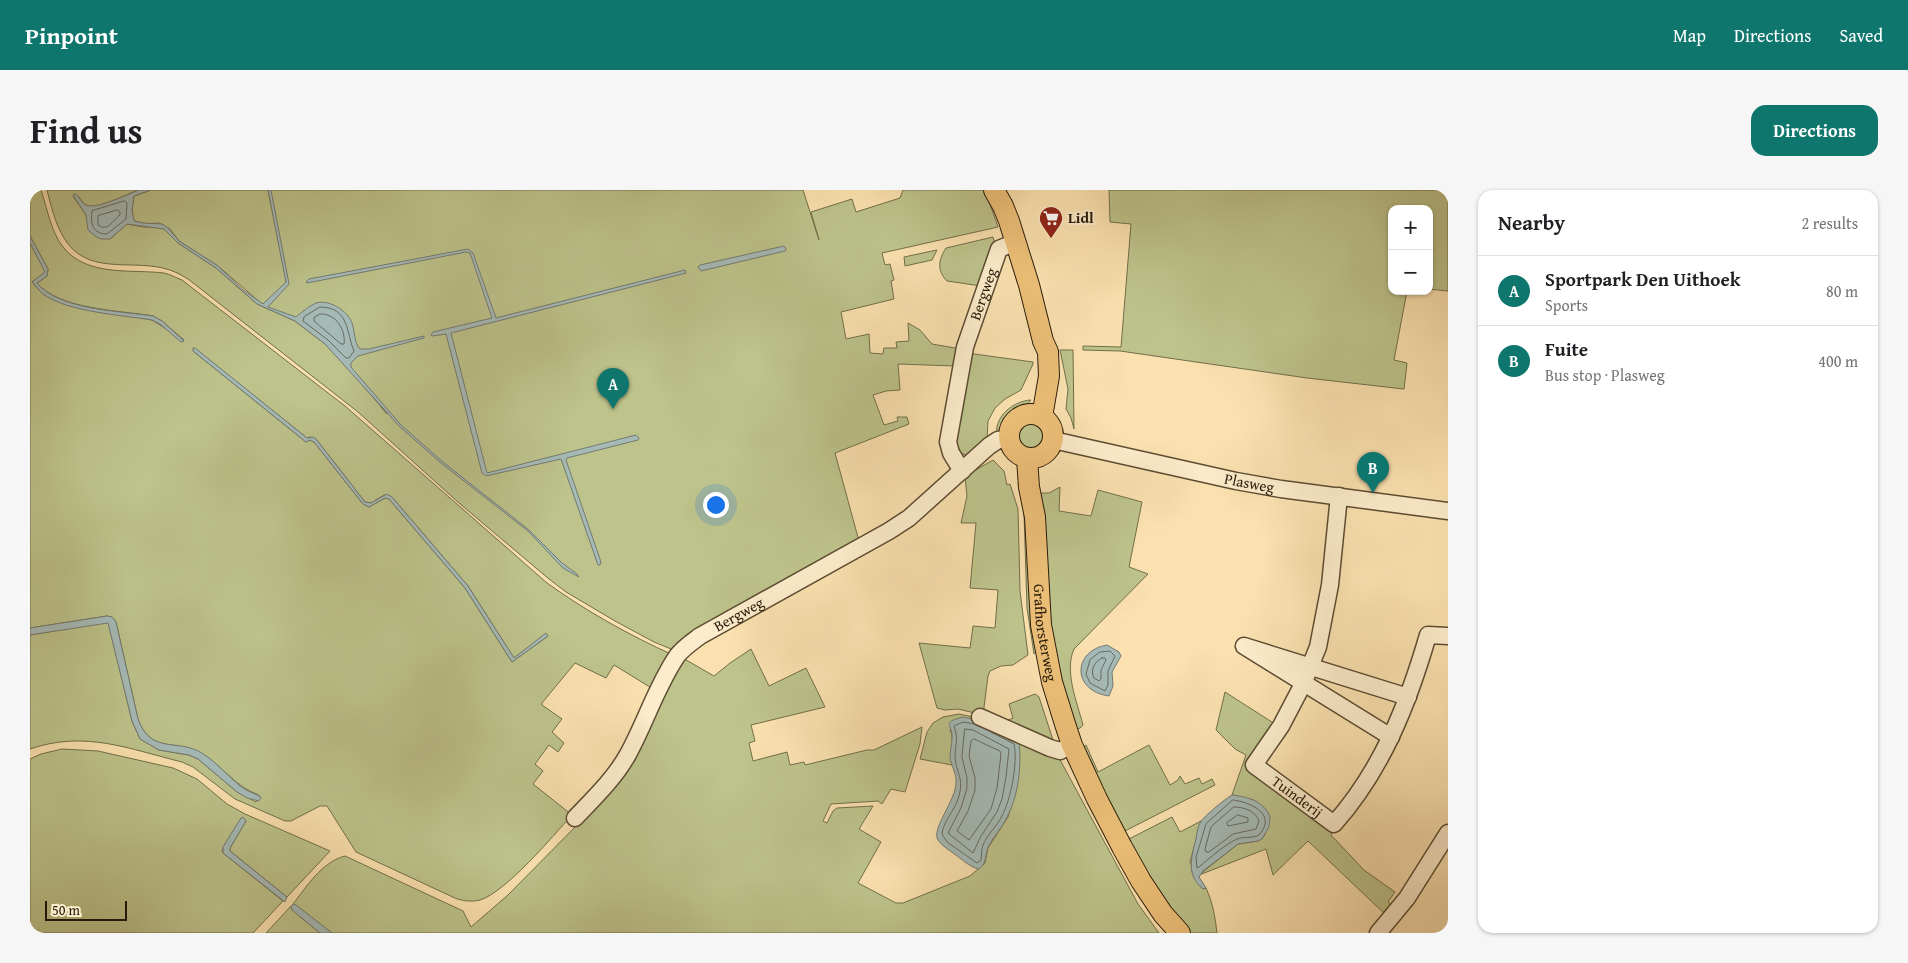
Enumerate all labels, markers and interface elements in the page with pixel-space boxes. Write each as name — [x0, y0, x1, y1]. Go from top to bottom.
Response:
text: Pinpoint — [25, 18, 118, 53]
text: Map — [1673, 22, 1706, 49]
text: Directions — [1734, 22, 1811, 49]
text: Saved — [1839, 22, 1883, 49]
text: Find us — [30, 105, 143, 156]
button: Directions — [1751, 105, 1878, 156]
supermarket icon: Lidl — [1038, 205, 1064, 239]
map controls — [1388, 205, 1433, 295]
button: + — [1388, 205, 1433, 250]
place label: Lidl — [1068, 207, 1094, 228]
text: Nearby — [1498, 207, 1565, 238]
text: 2 results — [1801, 211, 1858, 235]
button: − — [1388, 250, 1433, 295]
street label: Bergweg — [964, 264, 1002, 323]
text: Sportpark Den Uithoek — [1545, 265, 1741, 293]
text: A — [1509, 279, 1519, 303]
text: 80 m — [1826, 279, 1858, 303]
text: Sports — [1545, 293, 1588, 317]
text: Fuite — [1545, 335, 1588, 363]
text: B — [1509, 349, 1519, 373]
text: 400 m — [1818, 349, 1858, 373]
text: Bus stop · Plasweg — [1545, 363, 1665, 387]
pin: A — [597, 368, 629, 409]
pin: B — [1357, 452, 1389, 493]
street label: Plasweg — [1222, 468, 1276, 498]
your location — [703, 492, 729, 518]
street label: Grafhorsterweg — [1029, 583, 1063, 684]
street label: Bergweg — [710, 591, 768, 636]
street label: Tuinderij — [1268, 771, 1327, 822]
scale bar — [45, 898, 128, 921]
text: 50 m — [52, 900, 80, 920]

